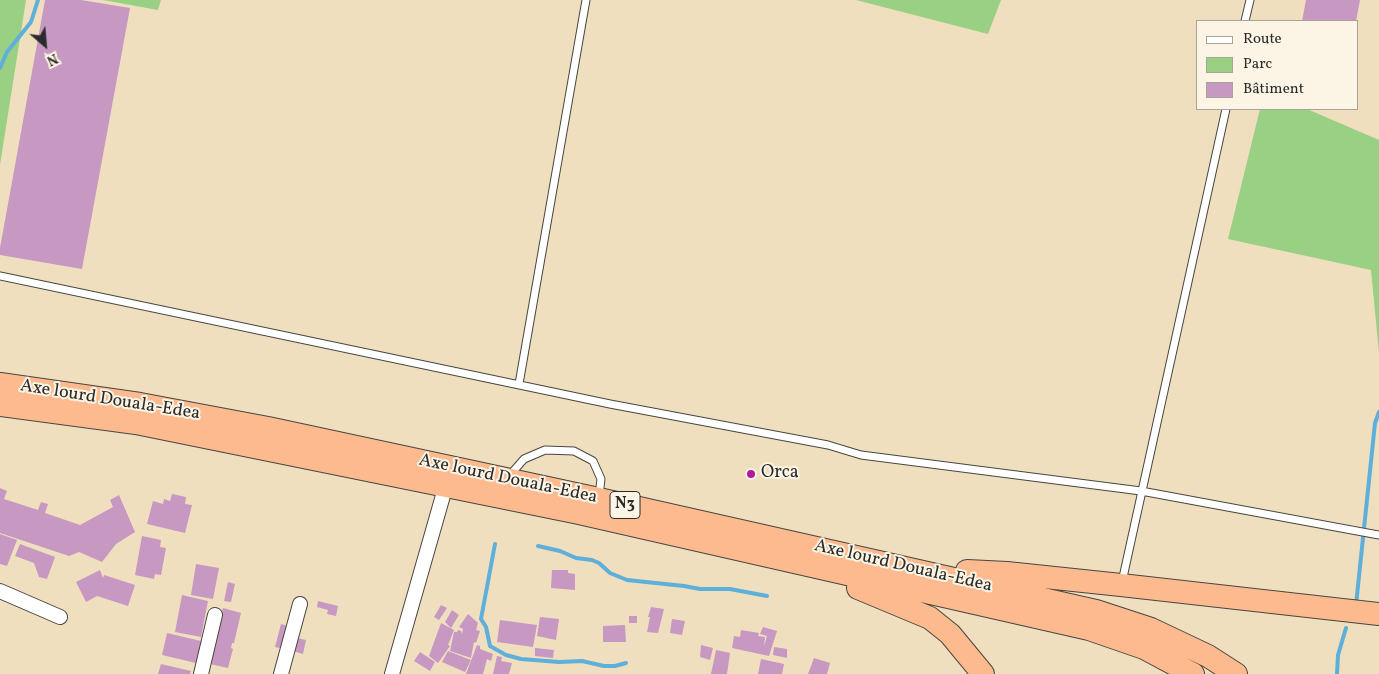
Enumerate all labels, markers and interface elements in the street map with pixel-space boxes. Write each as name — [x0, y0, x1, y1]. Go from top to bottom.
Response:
north arrow — [20, 20, 70, 70]
legend — [1196, 20, 1359, 110]
text: Route — [1243, 29, 1282, 50]
text: N — [43, 48, 61, 70]
text: Parc — [1243, 54, 1272, 75]
text: Bâtiment — [1243, 79, 1304, 100]
street label: Axe lourd Douala-Edea — [18, 376, 202, 426]
street label: Axe lourd Douala-Edea — [417, 451, 599, 509]
place label: Orca — [761, 463, 799, 485]
marker: Orca — [745, 468, 757, 480]
road number: N3 — [610, 492, 640, 518]
street label: Axe lourd Douala-Edea — [812, 536, 994, 598]

